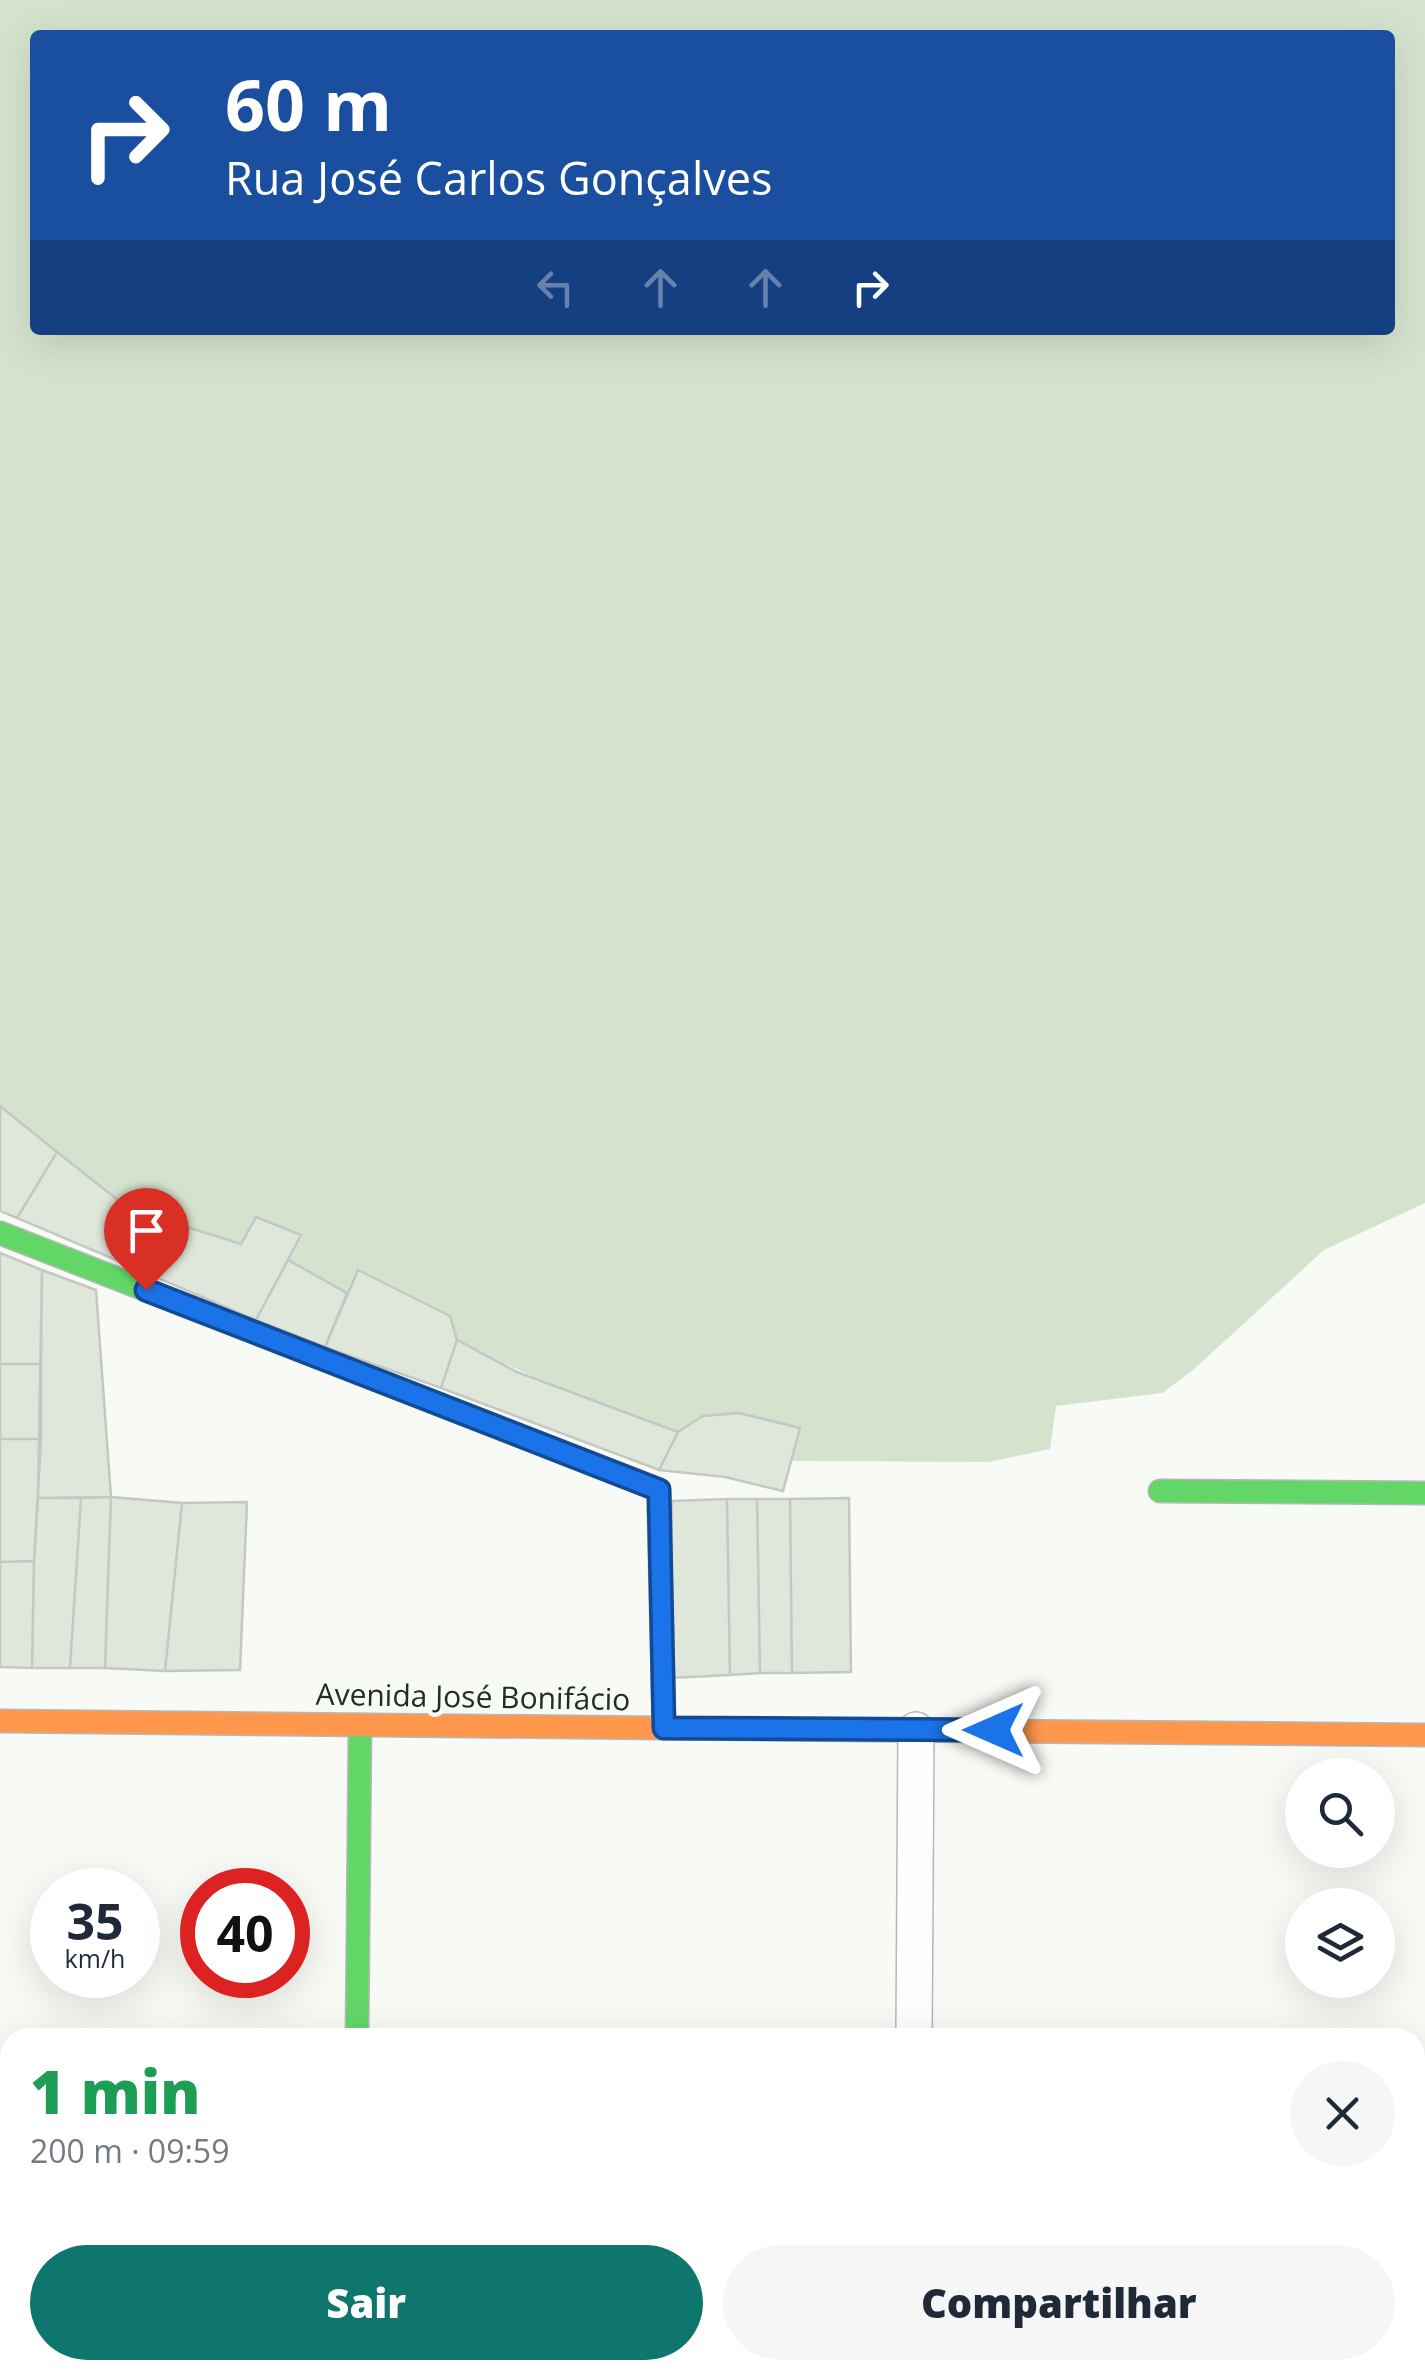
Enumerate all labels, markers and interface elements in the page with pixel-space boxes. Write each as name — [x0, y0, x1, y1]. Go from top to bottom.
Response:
text: 60 m — [225, 56, 392, 152]
icon: right — [60, 70, 190, 200]
text: Rua José Carlos Gonçalves — [225, 147, 772, 208]
icon: left — [528, 260, 583, 315]
icon: ahead — [633, 260, 688, 315]
icon: ahead — [738, 260, 793, 315]
icon: right — [843, 260, 898, 315]
pin — [104, 1188, 189, 1291]
icon: arrive — [119, 1203, 174, 1258]
street label: Avenida José Bonifácio — [315, 1673, 631, 1719]
position arrow — [942, 1678, 1046, 1782]
map controls — [1285, 1758, 1395, 1998]
button: search — [1285, 1758, 1395, 1868]
speed limit sign: 40 — [180, 1868, 310, 1998]
text: 35 — [66, 1887, 124, 1955]
button: layers — [1285, 1888, 1395, 1998]
text: km/h — [65, 1941, 125, 1975]
text: 1 min — [30, 2050, 200, 2132]
button: close — [1290, 2061, 1395, 2166]
text: 200 m · 09:59 — [30, 2129, 229, 2172]
button: Sair — [30, 2245, 703, 2360]
button: Compartilhar — [723, 2245, 1395, 2360]

